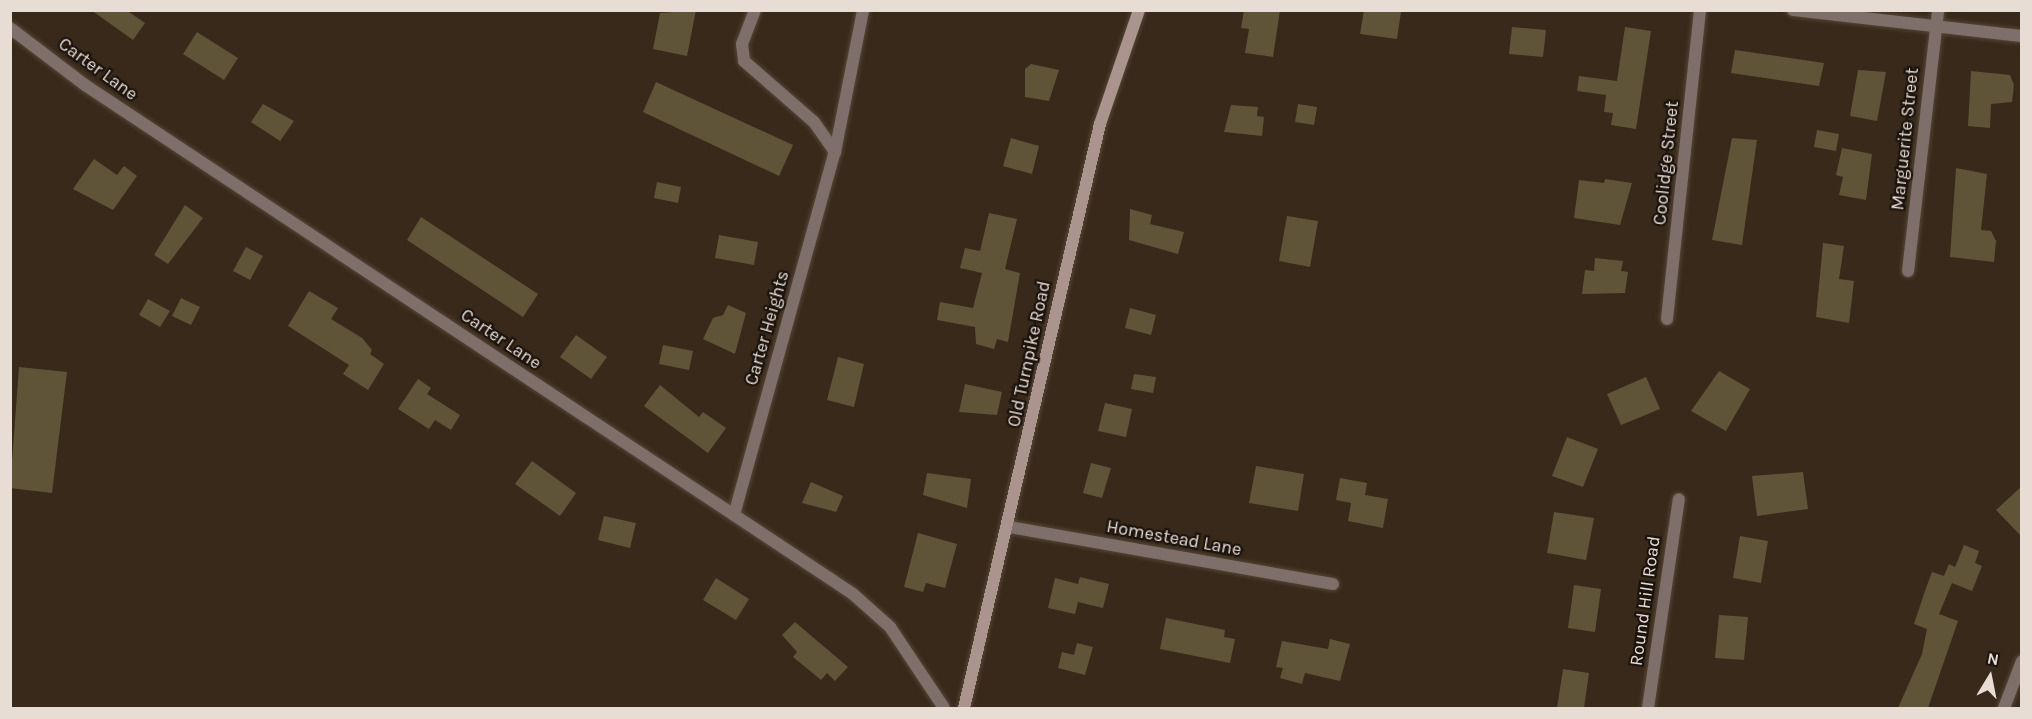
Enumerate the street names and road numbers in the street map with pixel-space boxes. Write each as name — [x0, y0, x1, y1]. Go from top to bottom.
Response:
street label: Carter Lane — [54, 33, 142, 105]
street label: Marguerite Street — [1887, 67, 1923, 211]
street label: Coolidge Street — [1649, 100, 1683, 226]
street label: Carter Heights — [740, 268, 794, 388]
street label: Old Turnpike Road — [1003, 279, 1055, 429]
street label: Carter Lane — [457, 304, 545, 374]
street label: Homestead Lane — [1105, 515, 1243, 561]
street label: Round Hill Road — [1625, 535, 1665, 667]

